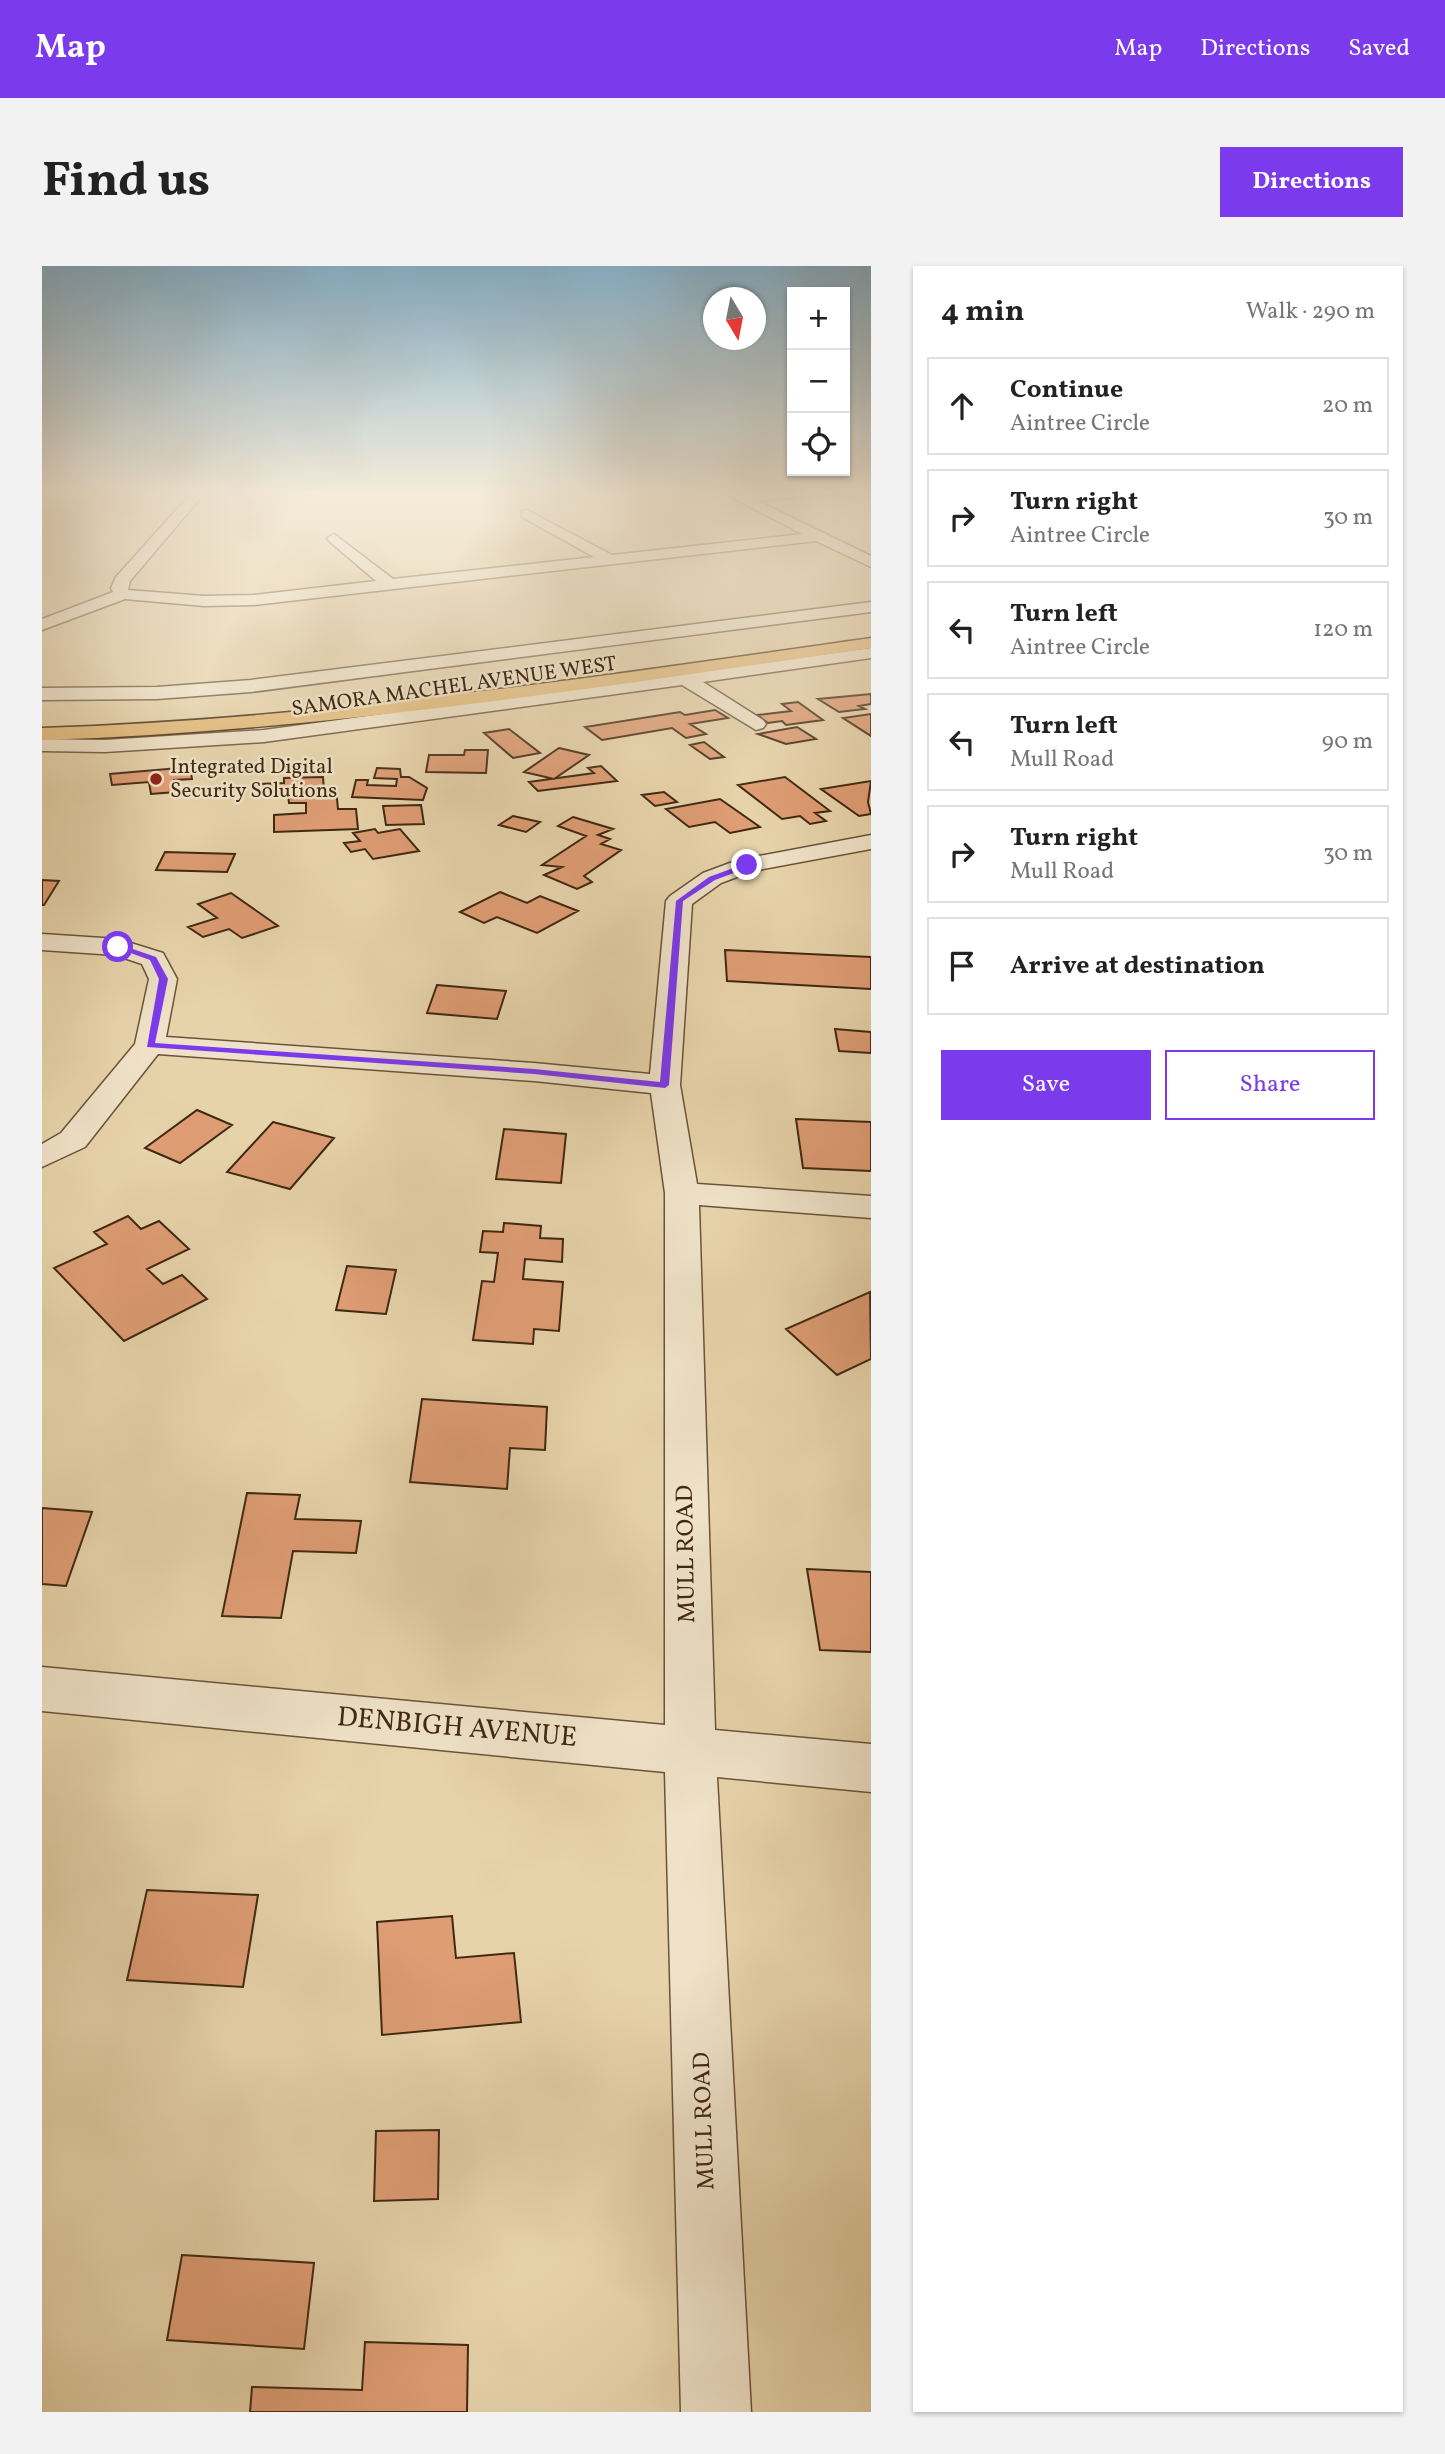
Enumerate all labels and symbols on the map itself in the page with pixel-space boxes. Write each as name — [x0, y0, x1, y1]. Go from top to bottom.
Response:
north arrow — [703, 287, 766, 350]
street label: SAMORA MACHEL AVENUE WEST — [290, 650, 618, 724]
place label: Integrated Digital Security Solutions — [170, 753, 337, 806]
marker: Integrated Digital Security Solutions — [148, 771, 164, 787]
route end — [731, 849, 762, 880]
route start — [102, 931, 133, 962]
street label: MULL ROAD — [669, 1485, 705, 1623]
street label: DENBIGH AVENUE — [335, 1698, 579, 1758]
street label: MULL ROAD — [686, 2051, 724, 2191]

